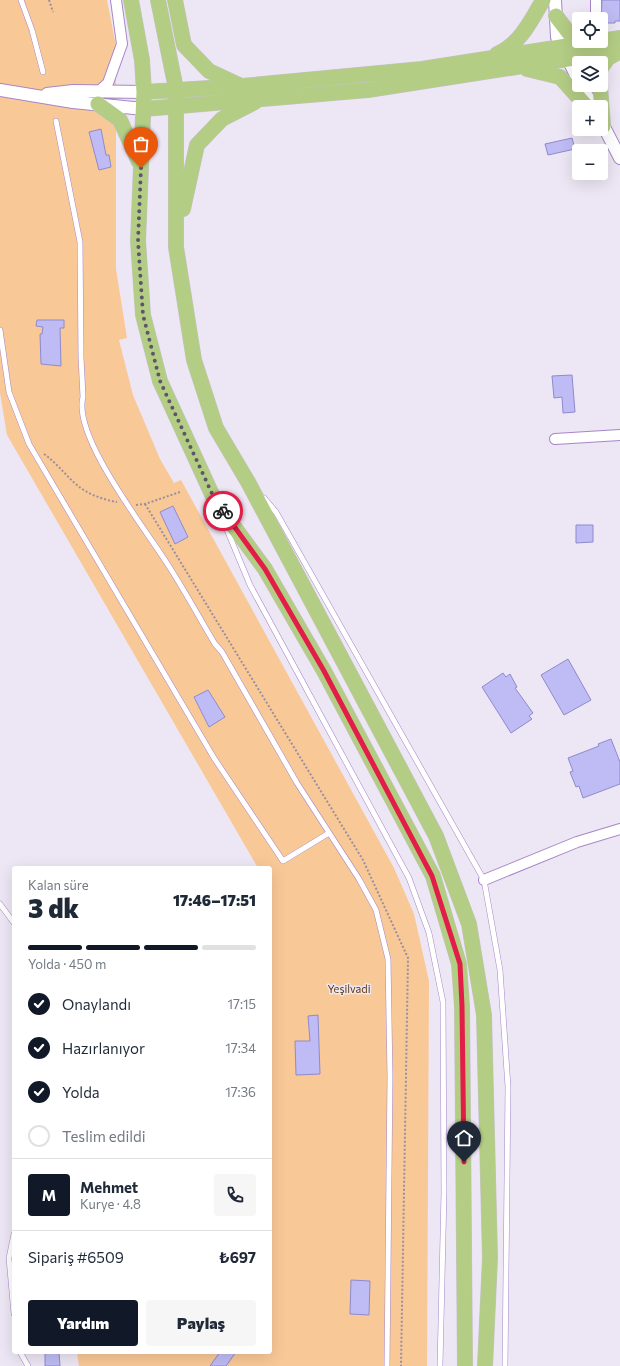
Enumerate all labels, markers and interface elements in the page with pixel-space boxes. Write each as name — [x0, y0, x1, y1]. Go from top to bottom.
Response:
map controls — [572, 12, 608, 180]
button: locate — [572, 12, 608, 48]
button: layers — [572, 56, 608, 92]
button: + — [572, 100, 608, 136]
pin — [124, 127, 158, 168]
icon: bag — [130, 133, 152, 155]
button: − — [572, 144, 608, 180]
courier — [203, 491, 243, 531]
icon: bike — [212, 500, 234, 522]
text: Kalan süre — [28, 877, 89, 893]
text: 17:46–17:51 — [173, 891, 256, 909]
text: 3 dk — [28, 892, 79, 923]
text: Yolda · 450 m — [28, 956, 106, 972]
park label: Yeşilvadi — [327, 982, 371, 995]
icon: check — [28, 993, 50, 1015]
text: Onaylandı — [62, 995, 131, 1013]
text: 17:15 — [227, 996, 256, 1012]
icon: check — [28, 1037, 50, 1059]
text: Hazırlanıyor — [62, 1039, 145, 1057]
text: 17:34 — [225, 1040, 256, 1056]
icon: check — [28, 1081, 50, 1103]
text: Yolda — [62, 1083, 100, 1101]
text: 17:36 — [225, 1084, 256, 1100]
pin — [447, 1121, 481, 1162]
text: Teslim edildi — [62, 1127, 146, 1145]
icon: home — [453, 1127, 475, 1149]
button: phone — [214, 1174, 256, 1216]
text: Mehmet — [80, 1178, 138, 1196]
text: M — [42, 1186, 56, 1204]
text: Kurye · 4.8 — [80, 1196, 141, 1212]
text: Sipariş #6509 — [28, 1248, 124, 1266]
text: ₺697 — [219, 1248, 256, 1266]
button: Yardım — [28, 1300, 138, 1346]
button: Paylaş — [146, 1300, 256, 1346]

